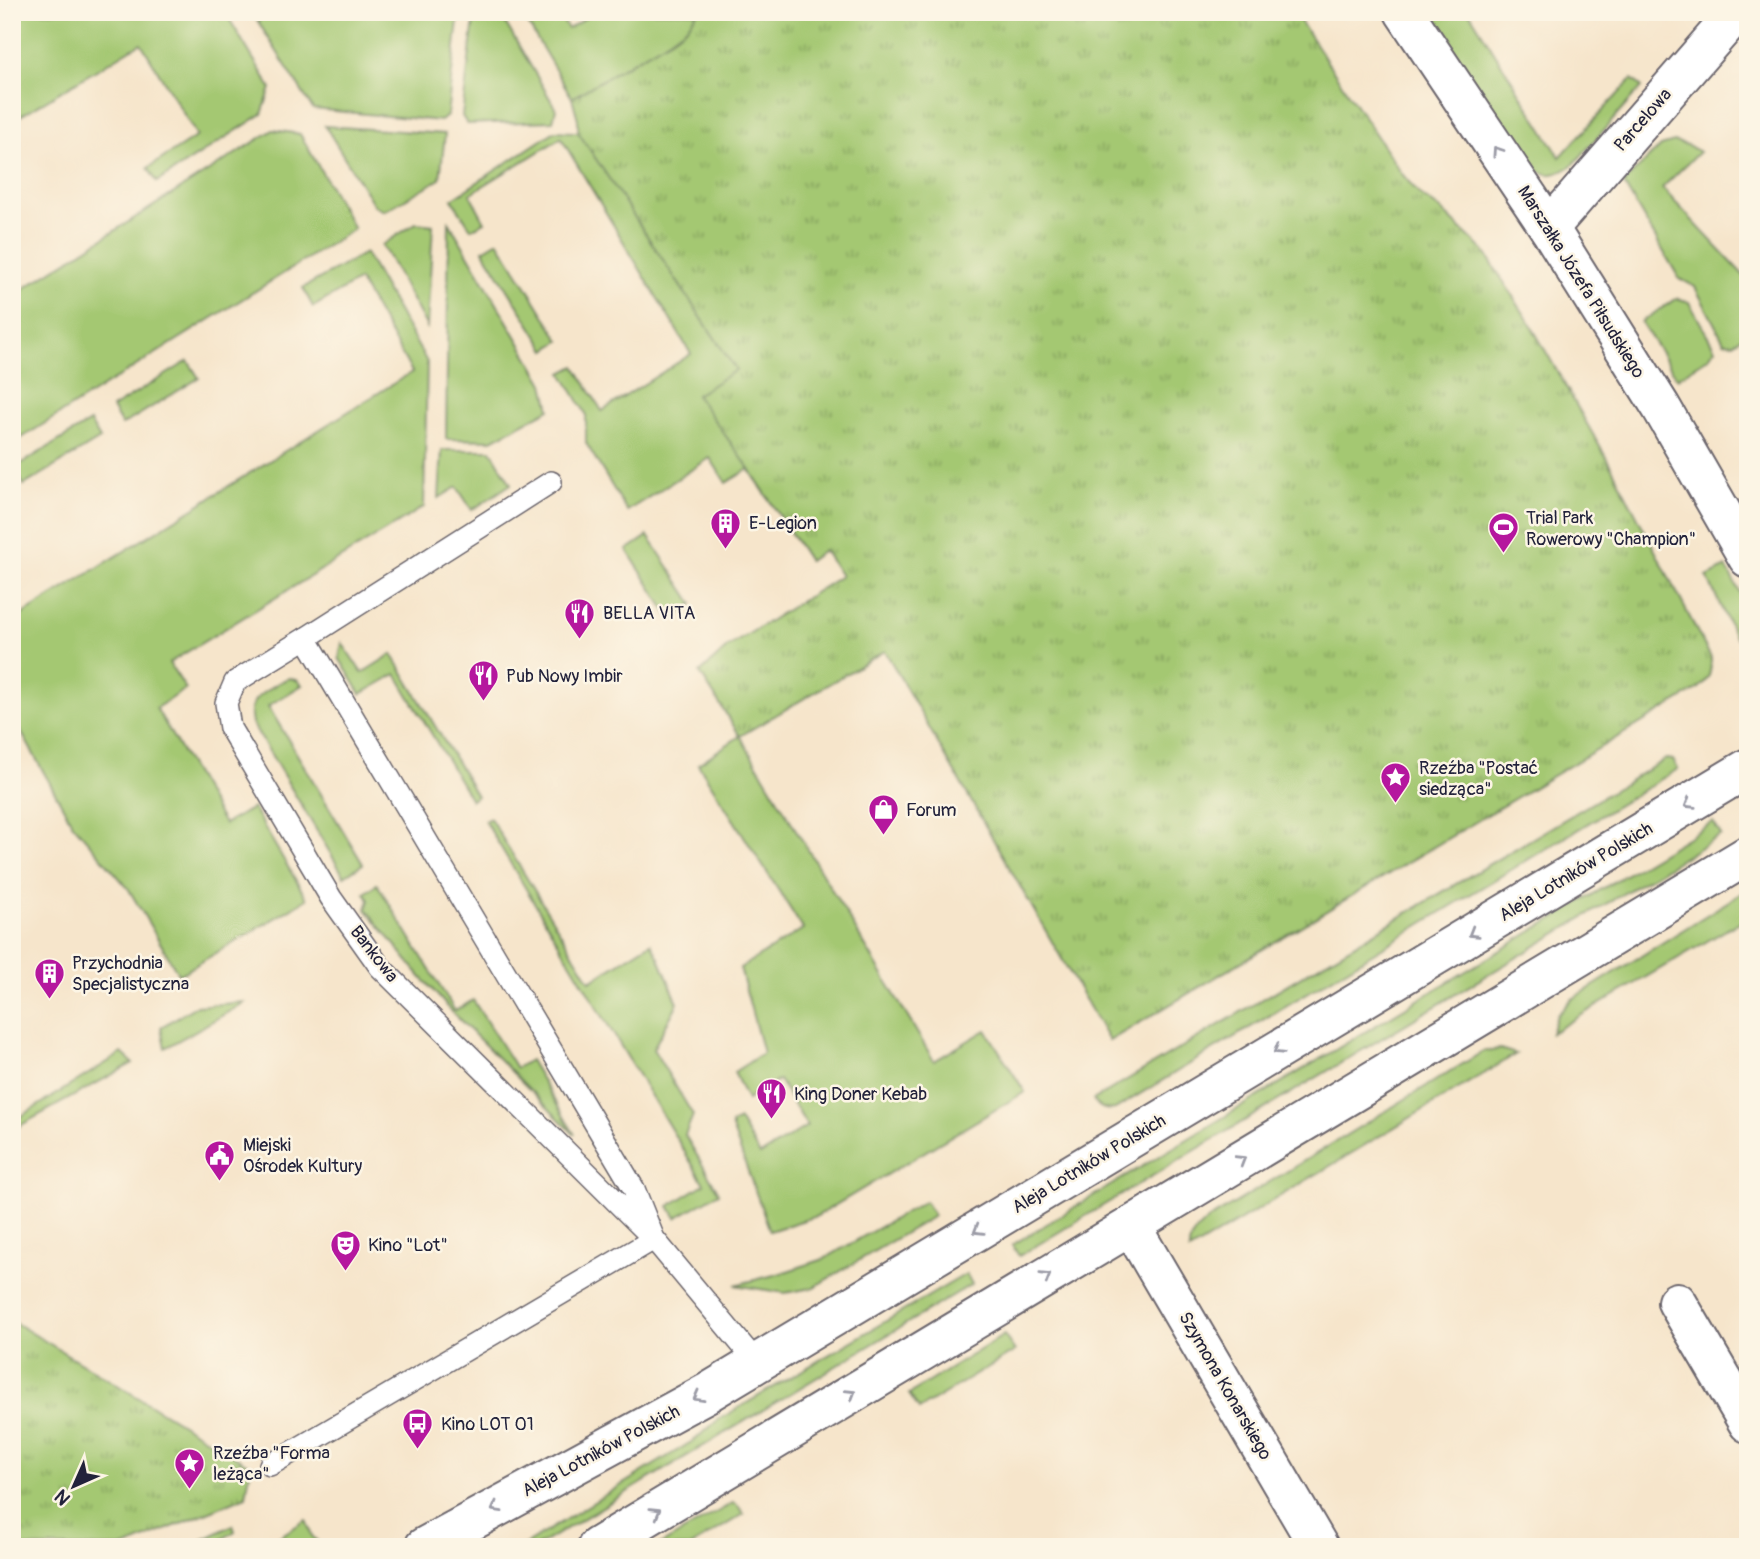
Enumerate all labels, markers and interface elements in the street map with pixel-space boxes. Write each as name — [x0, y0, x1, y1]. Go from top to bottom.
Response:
street label: Parcelowa — [1609, 84, 1677, 156]
one-way arrow — [1493, 146, 1506, 159]
street label: Marszałka Józefa Piłsudskiego — [1512, 181, 1650, 383]
building icon: E-Legion — [709, 506, 743, 550]
place label: Trial Park Rowerowy "Champion" — [1526, 507, 1696, 551]
sports icon: Trial Park Rowerowy "Champion" — [1486, 511, 1520, 555]
place label: E-Legion — [749, 512, 817, 535]
restaurant icon: BELLA VITA — [563, 596, 597, 640]
place label: BELLA VITA — [603, 602, 696, 625]
restaurant icon: Pub Nowy Imbir — [466, 659, 500, 703]
place label: Pub Nowy Imbir — [506, 665, 623, 688]
place label: Rzeźba "Postać siedząca" — [1419, 757, 1538, 801]
place icon: Rzeźba "Postać siedząca" — [1379, 761, 1413, 805]
shop icon: Forum — [866, 793, 900, 837]
one-way arrow — [1684, 795, 1697, 808]
place label: Forum — [906, 799, 957, 822]
street label: Aleja Lotników Polskich — [1495, 817, 1657, 927]
street label: Bankowa — [345, 921, 403, 987]
one-way arrow — [1468, 925, 1481, 938]
place label: Przychodnia Specjalistyczna — [72, 952, 189, 996]
building icon: Przychodnia Specjalistyczna — [32, 956, 66, 1000]
one-way arrow — [1273, 1042, 1286, 1055]
restaurant icon: King Doner Kebab — [754, 1077, 788, 1121]
place label: King Doner Kebab — [794, 1083, 927, 1106]
street label: Aleja Lotników Polskich — [1008, 1109, 1170, 1219]
place label: Miejski Ośrodek Kultury — [243, 1134, 362, 1178]
public building icon: Miejski Ośrodek Kultury — [203, 1138, 237, 1182]
one-way arrow — [1233, 1155, 1246, 1168]
one-way arrow — [972, 1222, 985, 1235]
theatre icon: Kino "Lot" — [328, 1228, 362, 1272]
place label: Kino "Lot" — [368, 1234, 448, 1257]
one-way arrow — [1038, 1273, 1051, 1286]
street label: Szymona Konarskiego — [1173, 1308, 1277, 1464]
one-way arrow — [693, 1389, 706, 1403]
one-way arrow — [843, 1390, 856, 1403]
street label: Aleja Lotników Polskich — [518, 1400, 684, 1502]
bus stop icon: Kino LOT 01 — [401, 1407, 435, 1451]
place label: Kino LOT 01 — [441, 1413, 534, 1436]
place label: Rzeźba "Forma leżąca" — [213, 1442, 330, 1486]
place icon: Rzeźba "Forma leżąca" — [173, 1446, 207, 1490]
north arrow — [38, 1450, 108, 1520]
text: N — [50, 1484, 76, 1510]
one-way arrow — [491, 1499, 503, 1513]
one-way arrow — [648, 1507, 661, 1520]

